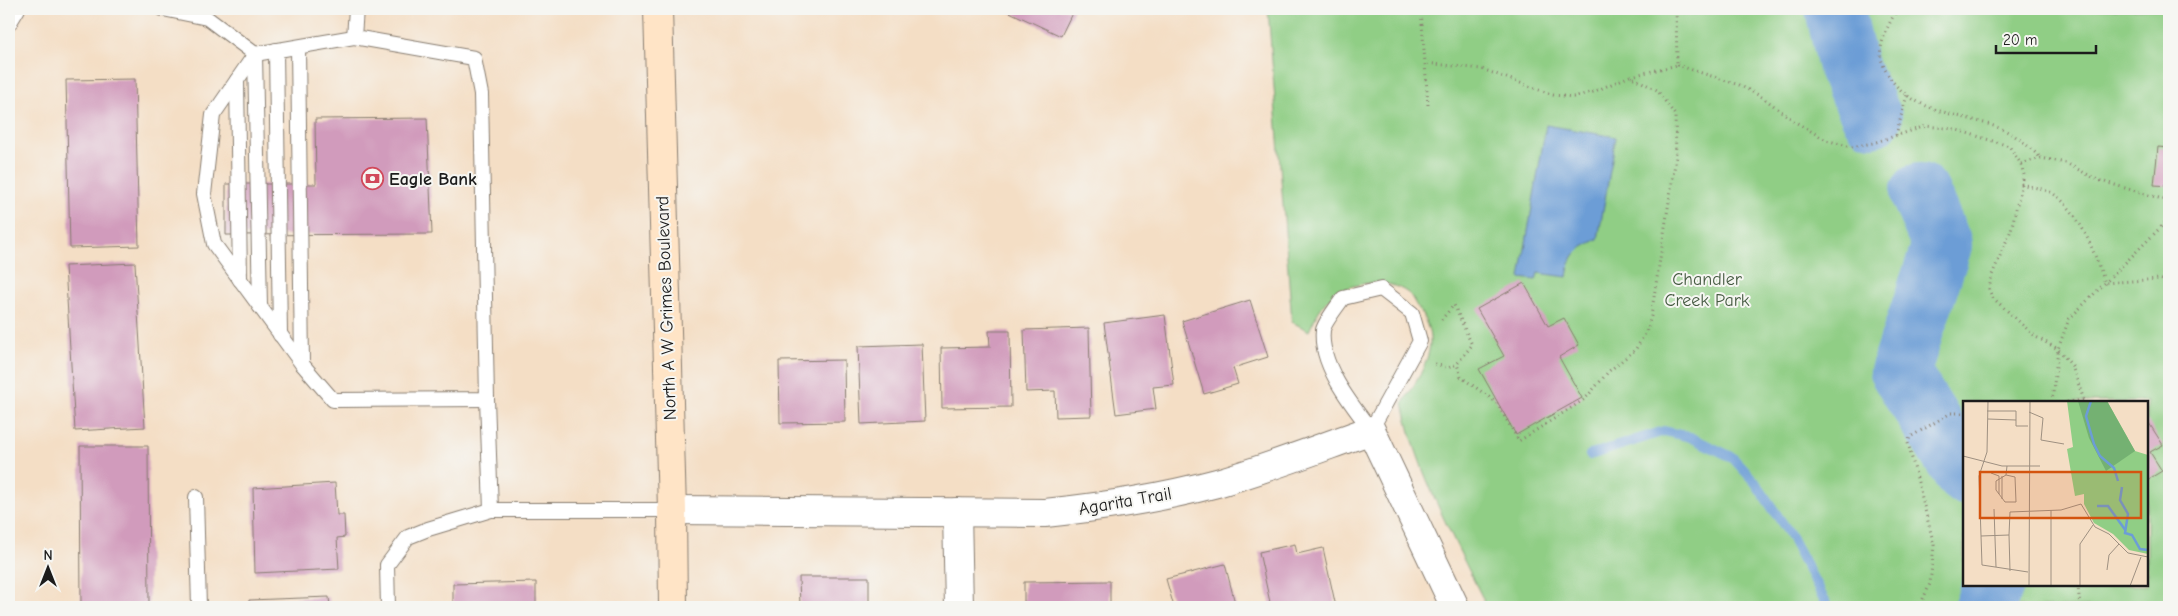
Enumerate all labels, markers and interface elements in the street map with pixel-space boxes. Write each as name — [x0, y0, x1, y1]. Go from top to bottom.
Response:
scale bar — [1996, 22, 2096, 54]
text: 20 m — [2003, 31, 2037, 49]
bank icon: Eagle Bank — [361, 167, 385, 191]
place label: Eagle Bank — [389, 169, 477, 190]
street label: North A W Grimes Boulevard — [652, 195, 681, 420]
park label: Chandler Creek Park — [1664, 269, 1750, 311]
inset map — [1963, 401, 2148, 586]
street label: Agarita Trail — [1077, 483, 1173, 520]
north arrow — [22, 544, 72, 594]
text: N — [43, 547, 53, 564]

